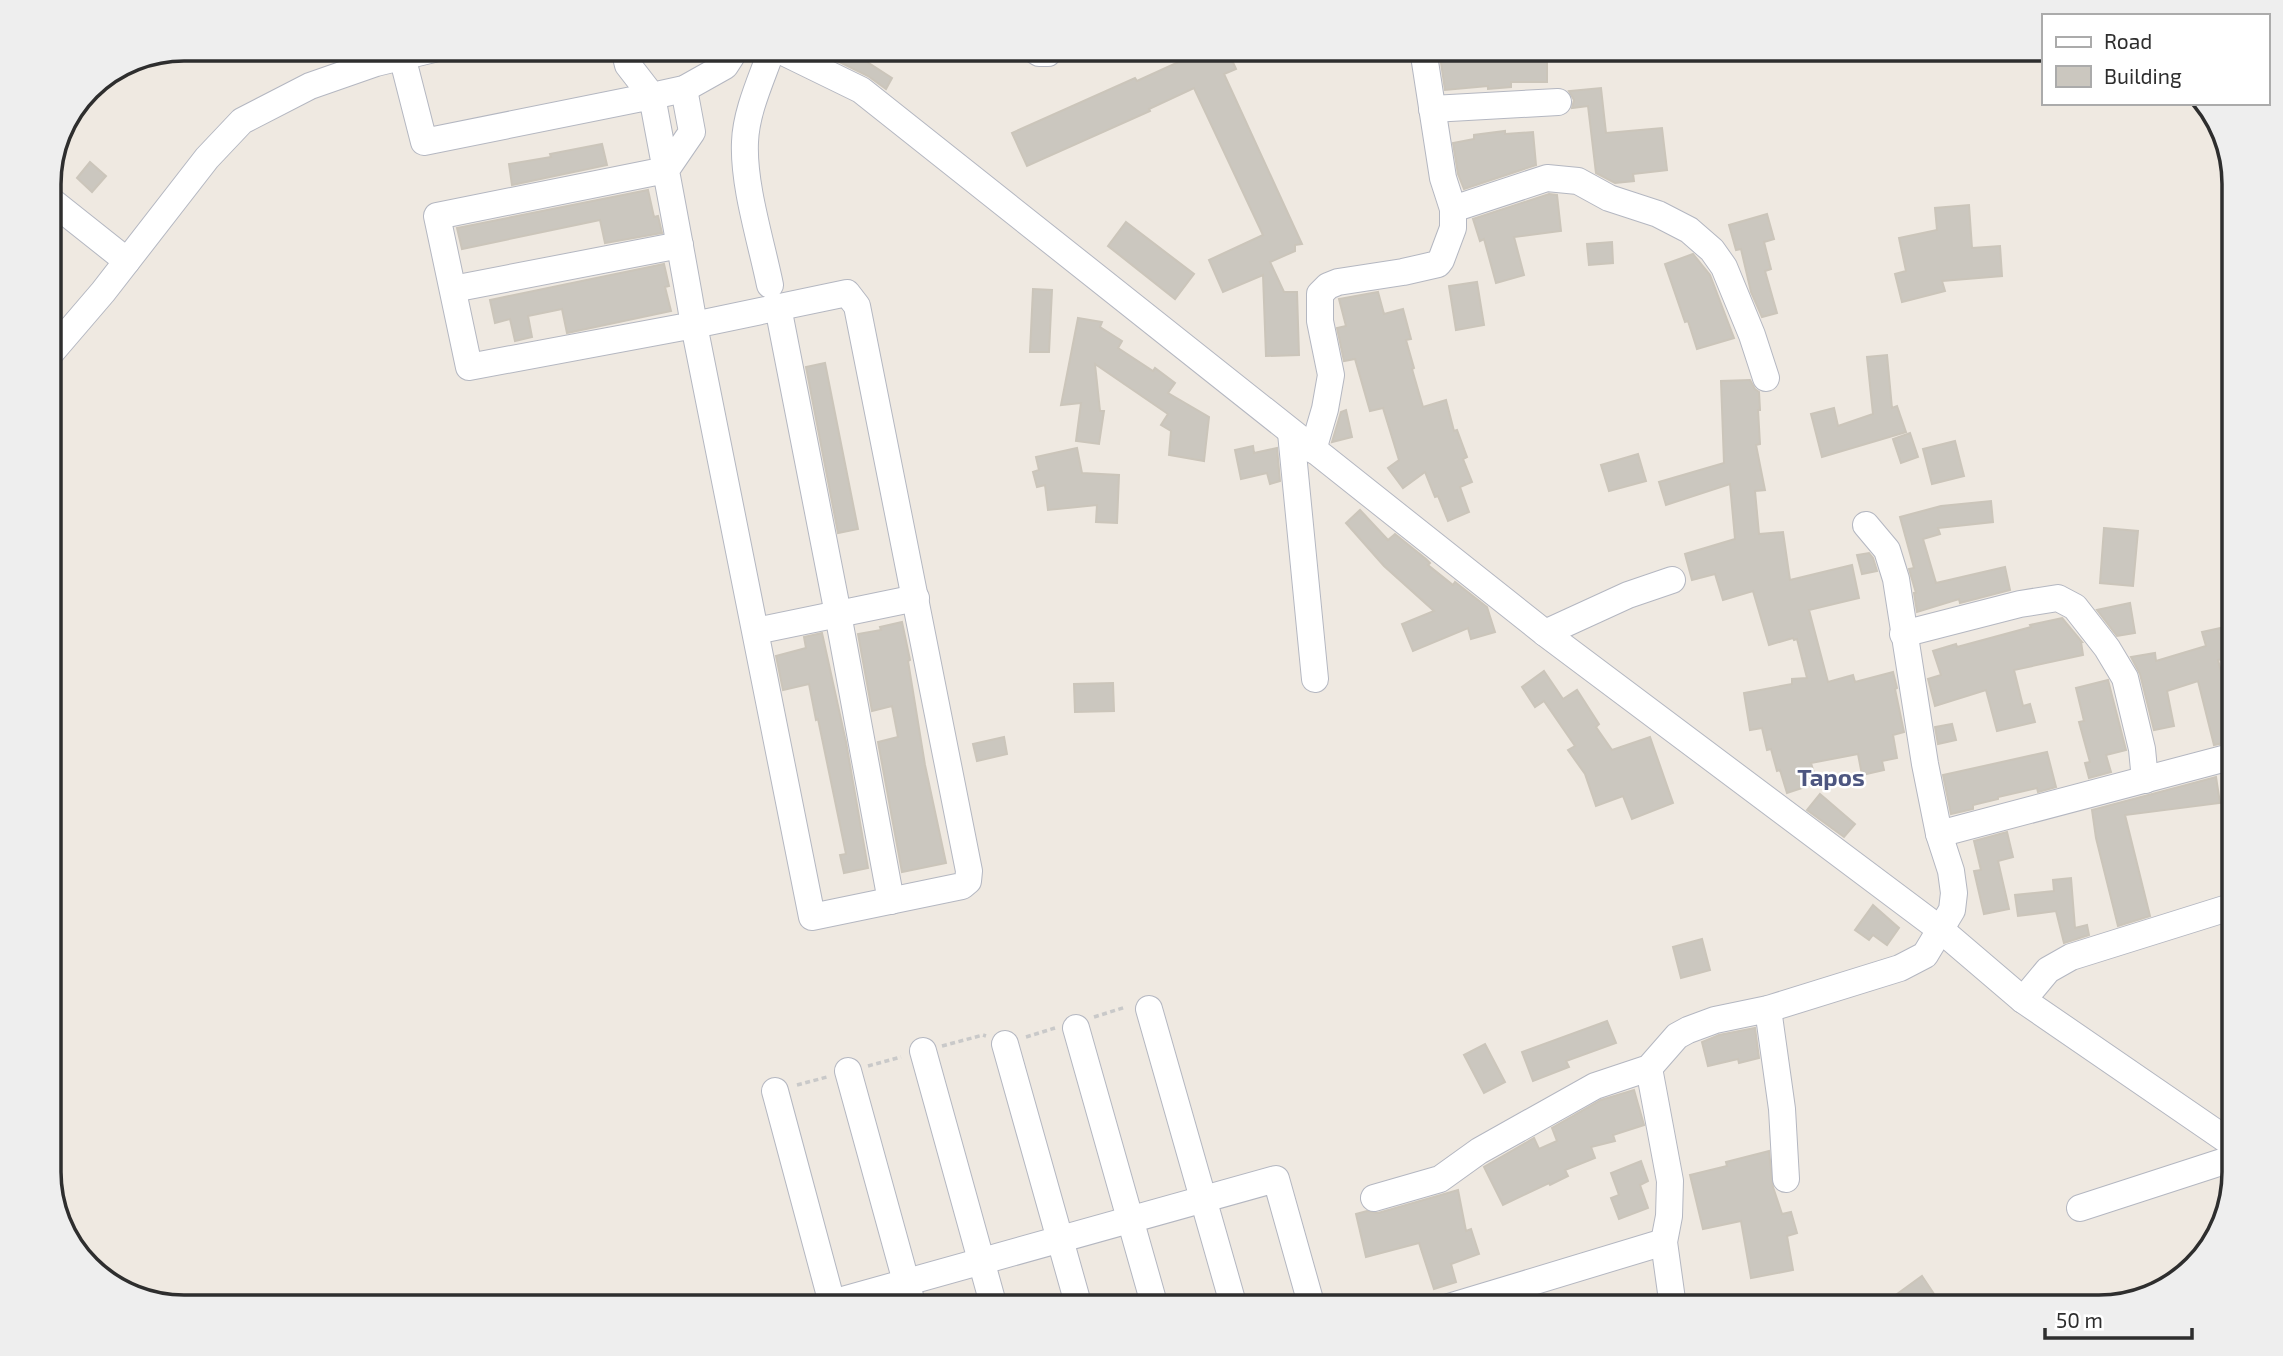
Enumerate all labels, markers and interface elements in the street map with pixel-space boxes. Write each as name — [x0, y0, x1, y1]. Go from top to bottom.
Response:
legend — [2042, 14, 2269, 105]
text: Road — [2104, 28, 2152, 53]
text: Building — [2104, 63, 2182, 88]
district label: Tapos — [1797, 762, 1865, 791]
scale bar — [2045, 1296, 2192, 1340]
text: 50 m — [2056, 1307, 2103, 1332]

